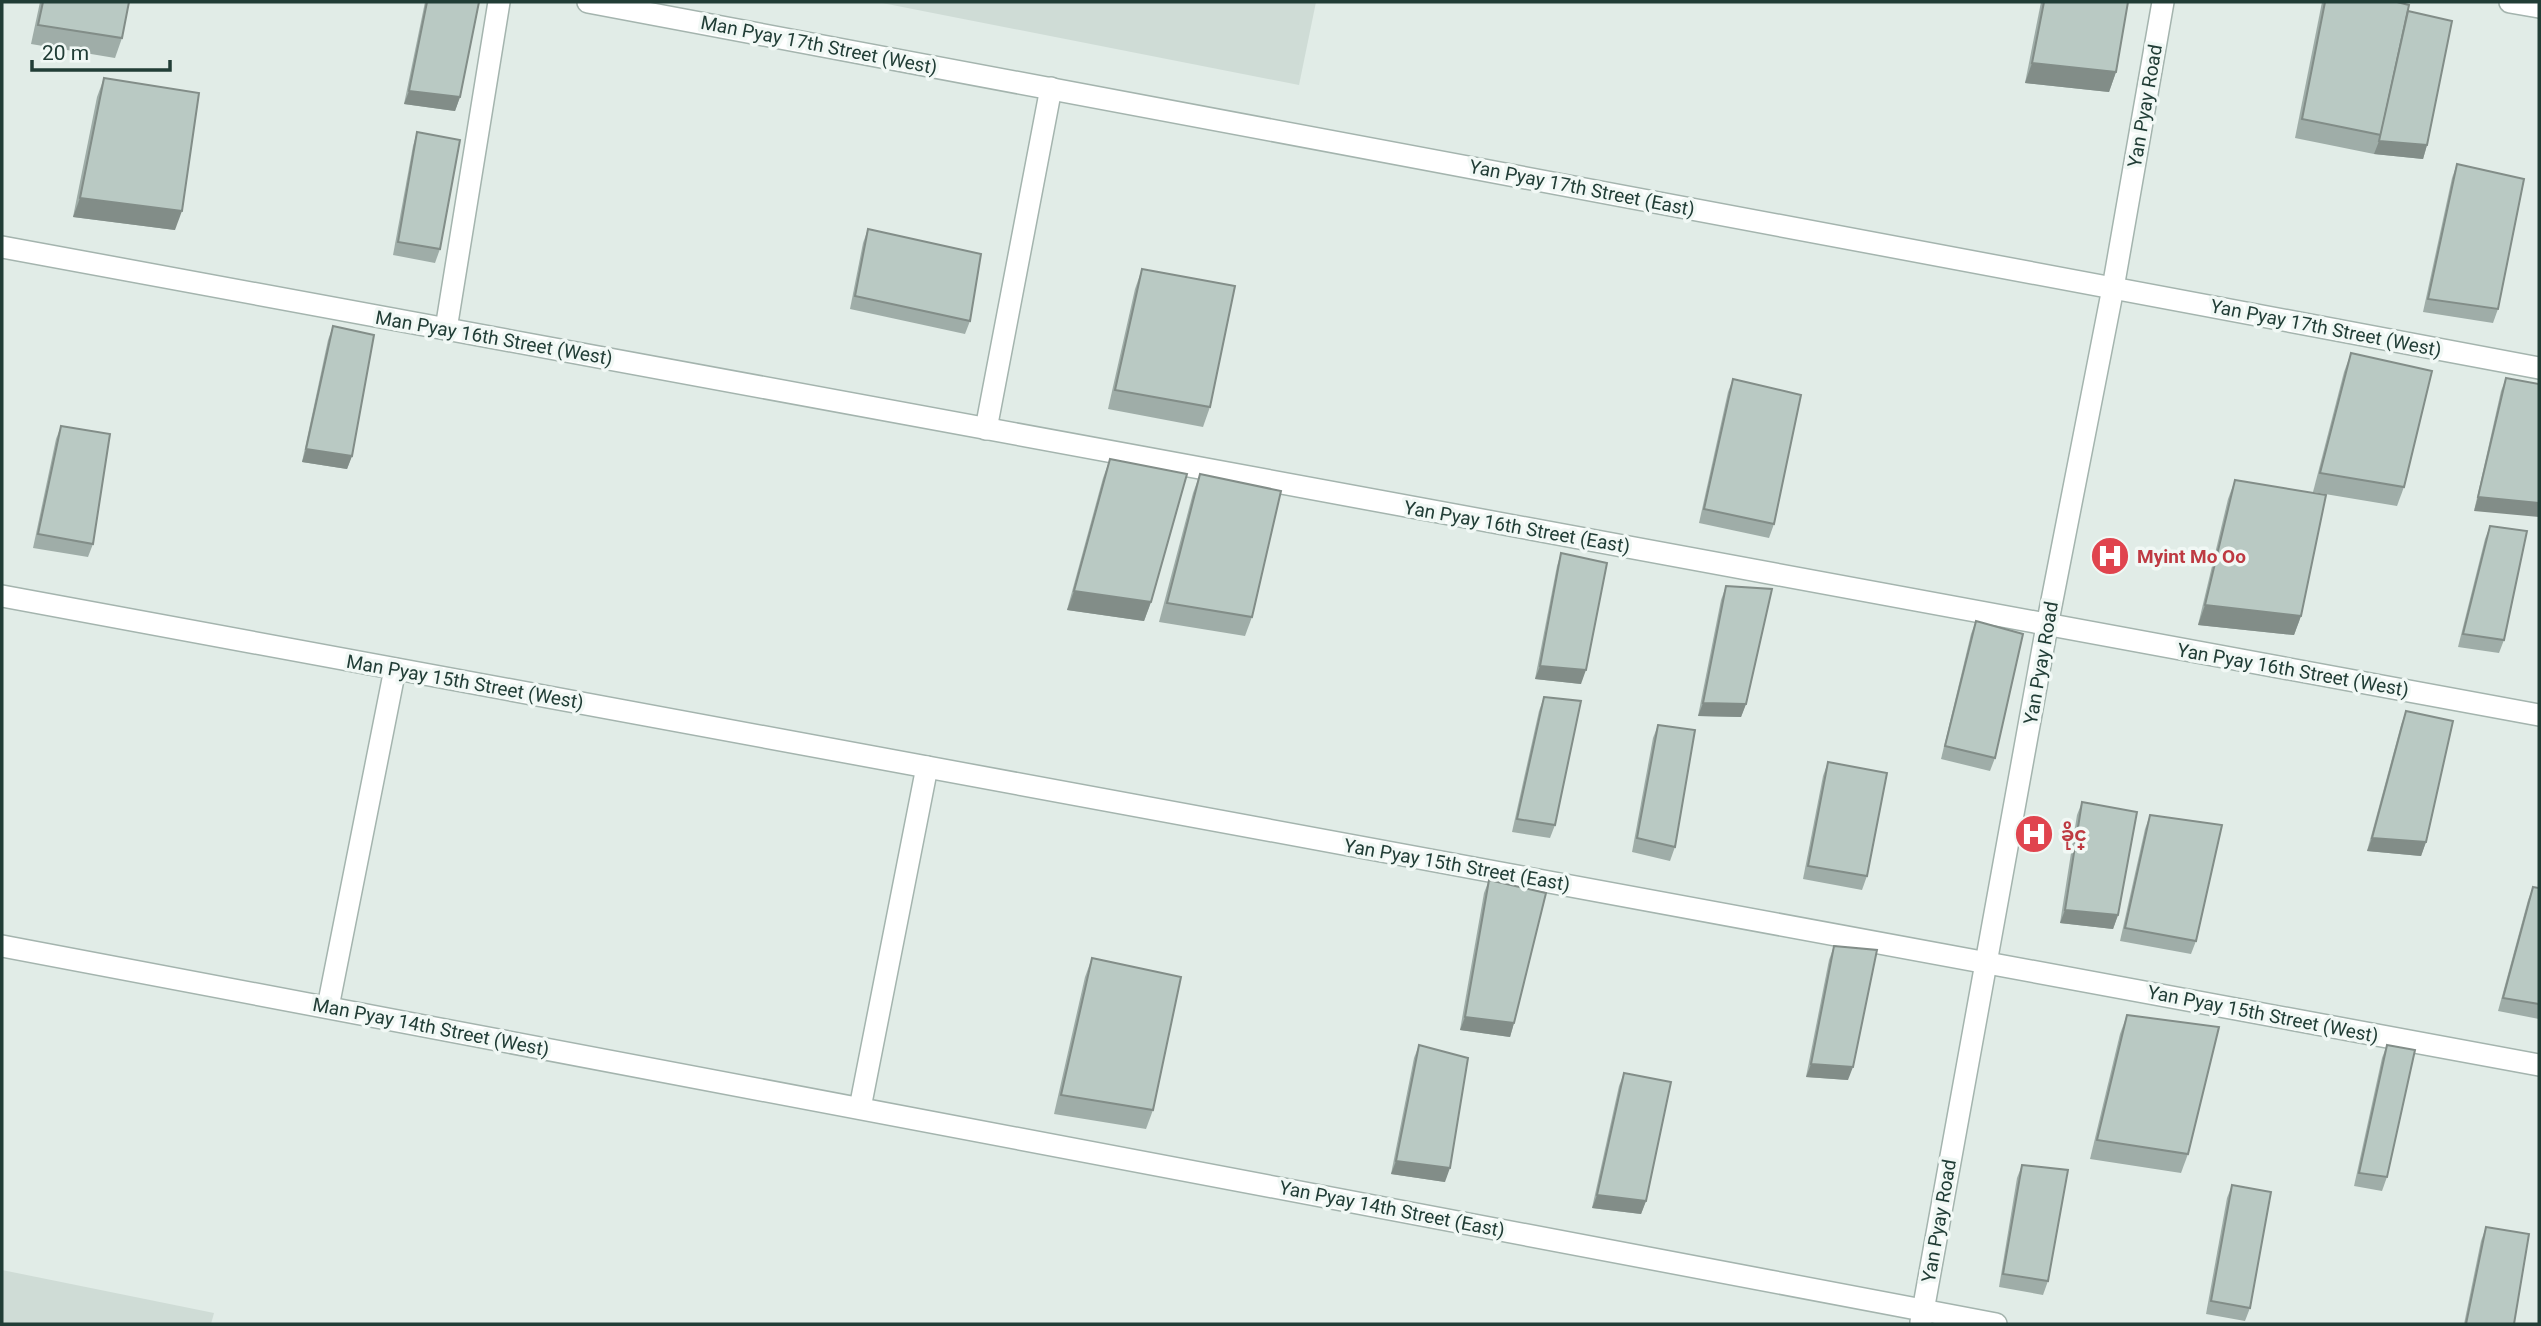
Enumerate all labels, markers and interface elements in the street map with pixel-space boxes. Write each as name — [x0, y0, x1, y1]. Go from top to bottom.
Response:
street label: Man Pyay 17th Street (West) — [699, 11, 939, 79]
scale bar — [32, 28, 170, 72]
text: 20 m — [42, 41, 89, 65]
street label: Yan Pyay Road — [2123, 43, 2167, 169]
street label: Yan Pyay 17th Street (East) — [1467, 155, 1697, 221]
street label: Yan Pyay 17th Street (West) — [2209, 294, 2443, 362]
street label: Man Pyay 16th Street (West) — [374, 306, 614, 370]
street label: Yan Pyay 16th Street (East) — [1402, 496, 1632, 558]
hospital icon: Myint Mo Oo — [2089, 535, 2131, 577]
place label: Myint Mo Oo — [2137, 545, 2246, 568]
street label: Yan Pyay Road — [2019, 600, 2063, 726]
street label: Yan Pyay 16th Street (West) — [2175, 638, 2411, 702]
street label: Man Pyay 15th Street (West) — [345, 650, 585, 714]
hospital icon: ခိုင္ — [2013, 813, 2055, 855]
place label: ခိုင္ — [2061, 821, 2087, 850]
street label: Yan Pyay 15th Street (East) — [1342, 834, 1572, 896]
street label: Yan Pyay 15th Street (West) — [2146, 980, 2380, 1048]
street label: Man Pyay 14th Street (West) — [311, 993, 551, 1061]
street label: Yan Pyay Road — [1917, 1158, 1961, 1284]
street label: Yan Pyay 14th Street (East) — [1277, 1176, 1507, 1242]

